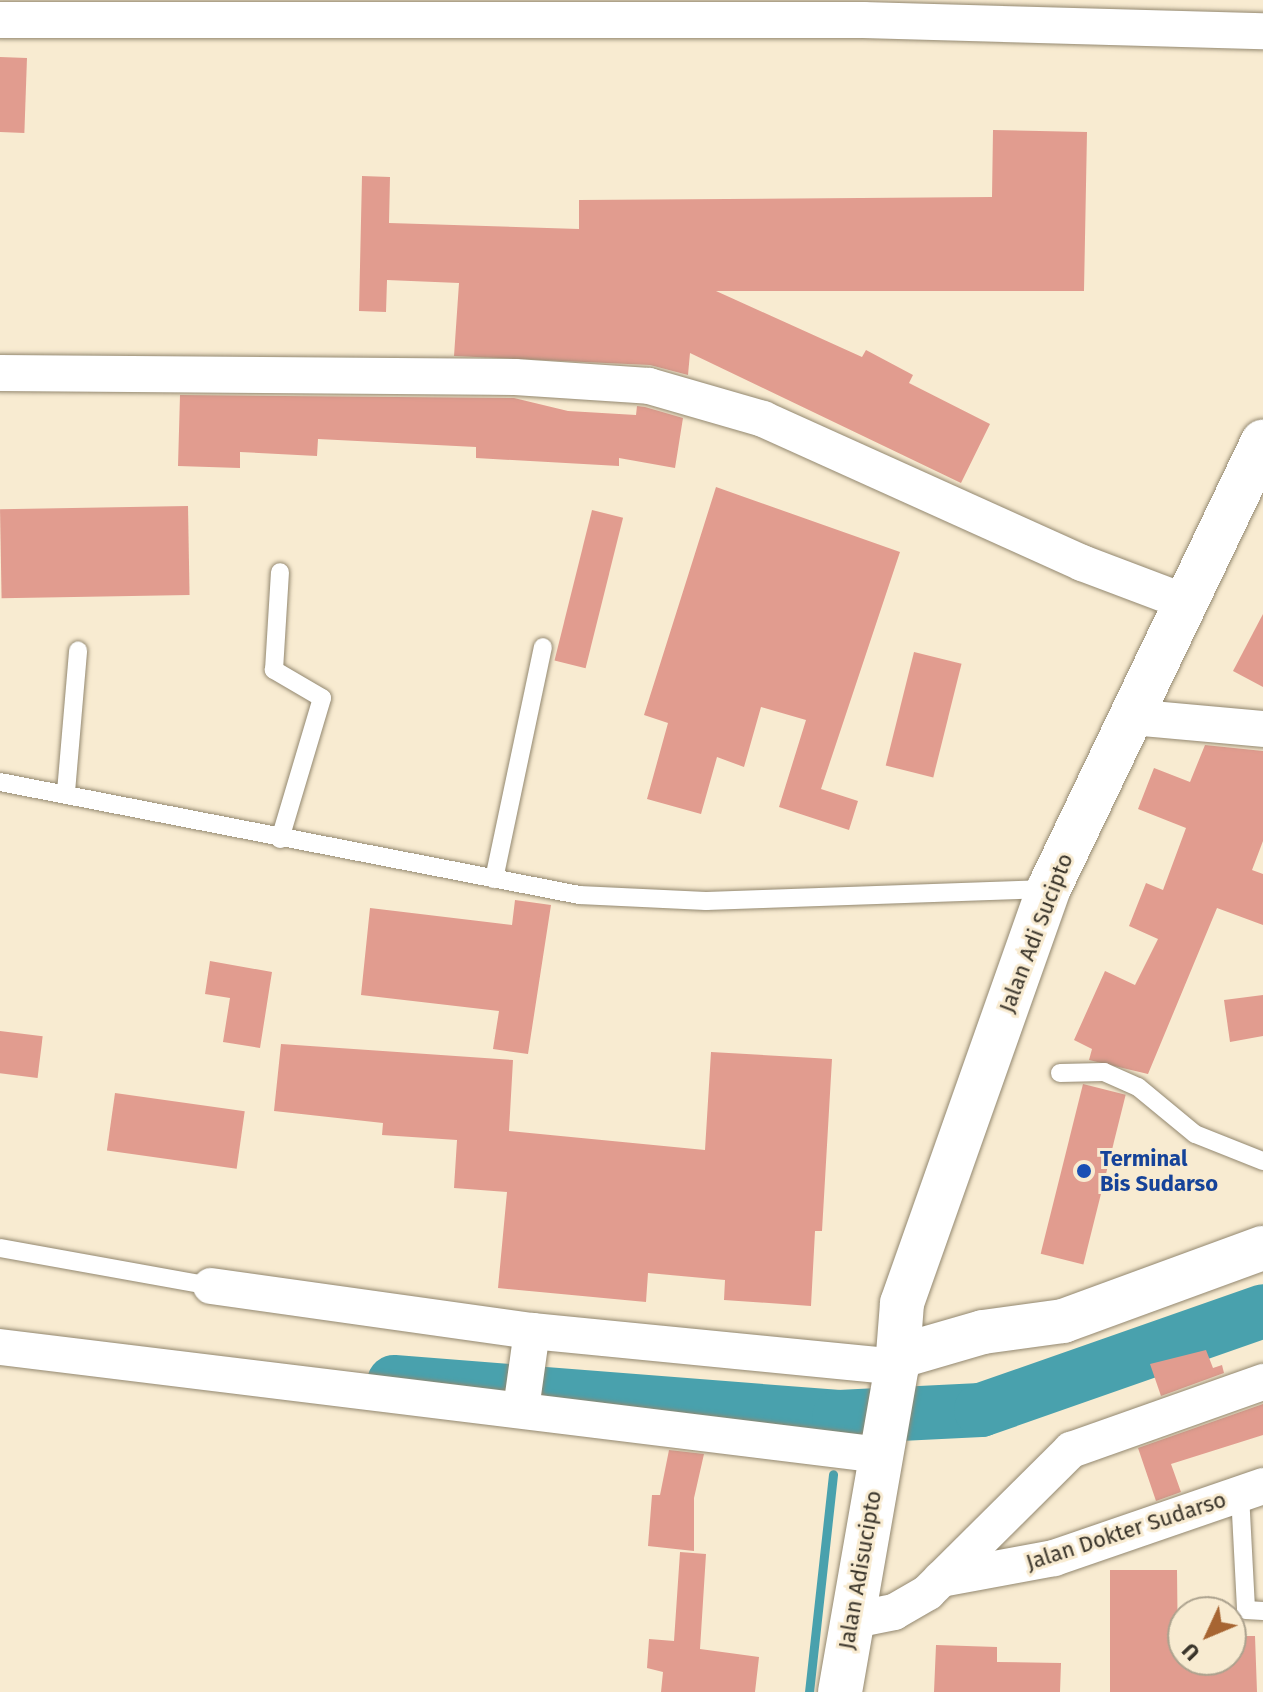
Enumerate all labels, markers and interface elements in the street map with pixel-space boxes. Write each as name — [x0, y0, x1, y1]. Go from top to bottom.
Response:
street label: Jalan Adi Sucipto — [994, 850, 1078, 1016]
place label: Terminal Bis Sudarso — [1100, 1145, 1218, 1196]
marker: Terminal Bis Sudarso — [1075, 1162, 1093, 1180]
street label: Jalan Dokter Sudarso — [1023, 1486, 1229, 1576]
street label: Jalan Adisucipto — [833, 1489, 887, 1651]
north arrow — [1167, 1596, 1247, 1676]
text: U — [1176, 1637, 1206, 1666]

